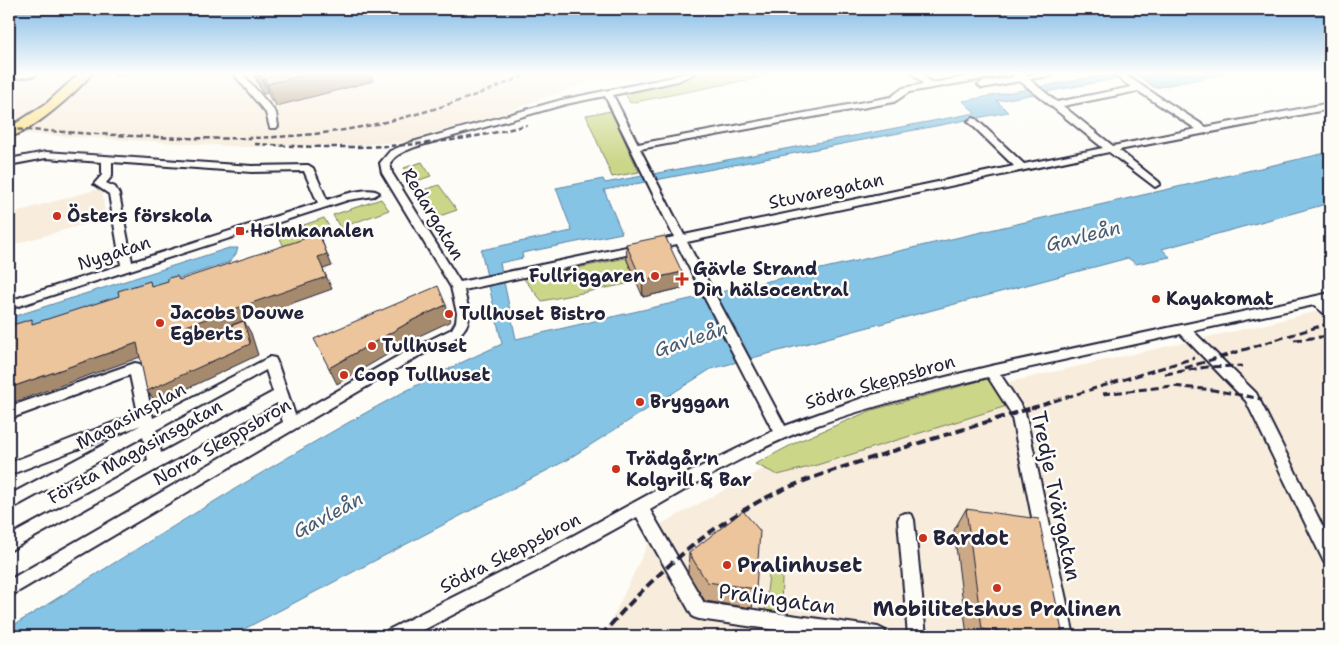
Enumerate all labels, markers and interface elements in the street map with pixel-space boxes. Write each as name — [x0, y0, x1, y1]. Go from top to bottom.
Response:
street label: Redargatan — [396, 163, 470, 265]
street label: Stuvaregatan — [766, 167, 886, 215]
place label: Östers förskola — [67, 203, 213, 228]
marker: Östers förskola — [51, 210, 63, 222]
water label: Gavleån — [1043, 215, 1123, 257]
place label: Holmkanalen — [250, 219, 374, 243]
marker: Holmkanalen — [234, 225, 246, 237]
street label: Nygatan — [74, 230, 154, 276]
place label: Gävle Strand Din hälsocentral — [693, 257, 849, 302]
place label: Fullriggaren — [529, 264, 645, 288]
marker: Fullriggaren — [649, 270, 661, 282]
marker: Gävle Strand Din hälsocentral — [675, 272, 689, 286]
place label: Kayakomat — [1166, 287, 1274, 311]
marker: Kayakomat — [1150, 293, 1162, 305]
place label: Jacobs Douwe Egberts — [170, 301, 305, 346]
place label: Tullhuset Bistro — [459, 302, 606, 326]
marker: Tullhuset Bistro — [443, 308, 455, 320]
water label: Gavleån — [651, 315, 731, 363]
marker: Jacobs Douwe Egberts — [154, 317, 166, 329]
place label: Tullhuset — [382, 334, 467, 358]
marker: Tullhuset — [366, 340, 378, 352]
street label: Södra Skeppsbron — [802, 349, 958, 415]
place label: Coop Tullhuset — [354, 363, 490, 387]
marker: Coop Tullhuset — [338, 369, 350, 381]
street label: Magasinsplan — [72, 377, 190, 455]
place label: Bryggan — [650, 390, 730, 414]
street label: Norra Skeppsbron — [149, 393, 295, 491]
street label: Första Magasinsgatan — [43, 394, 227, 510]
marker: Bryggan — [634, 396, 646, 408]
street label: Tredje Tvärgatan — [1024, 408, 1088, 584]
place label: Trädgår'n Kolgrill & Bar — [626, 447, 752, 492]
marker: Trädgår'n Kolgrill & Bar — [610, 463, 622, 475]
water label: Gavleån — [289, 486, 367, 544]
street label: Södra Skeppsbron — [435, 507, 585, 599]
place label: Bardot — [933, 524, 1009, 552]
marker: Bardot — [917, 532, 929, 544]
place label: Pralinhuset — [737, 551, 862, 579]
marker: Pralinhuset — [721, 559, 733, 571]
street label: Pralingatan — [717, 577, 838, 621]
marker: Mobilitetshus Pralinen — [991, 582, 1003, 594]
place label: Mobilitetshus Pralinen — [873, 595, 1121, 623]

